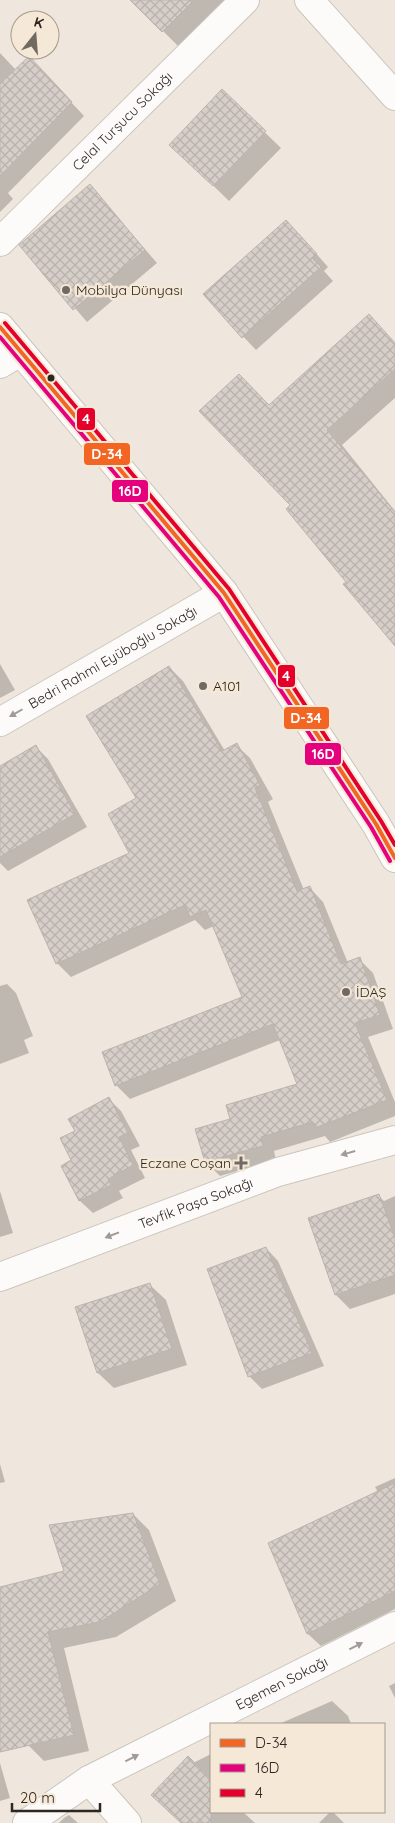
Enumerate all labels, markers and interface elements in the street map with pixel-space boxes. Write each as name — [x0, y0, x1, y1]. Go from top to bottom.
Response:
north arrow — [10, 10, 60, 60]
text: K — [32, 13, 46, 33]
street label: Celal Turşucu Sokağı — [69, 68, 176, 174]
place label: Mobilya Dünyası — [76, 281, 183, 299]
marker: Mobilya Dünyası — [60, 284, 72, 296]
unlabelled marker — [46, 373, 56, 383]
line badge: 4 — [76, 407, 96, 431]
text: 4 — [82, 410, 90, 428]
line badge: D-34 — [83, 442, 131, 466]
text: D-34 — [91, 445, 123, 463]
line badge: 16D — [111, 479, 149, 503]
text: 16D — [118, 482, 142, 500]
street label: Bedri Rahmi Eyüboğlu Sokağı — [25, 602, 200, 713]
line badge: 4 — [277, 664, 296, 688]
text: 4 — [282, 667, 290, 685]
place label: A101 — [213, 677, 241, 695]
marker: A101 — [197, 680, 209, 692]
line badge: D-34 — [283, 706, 330, 730]
one-way arrow — [9, 709, 22, 718]
text: D-34 — [290, 709, 322, 727]
line badge: 16D — [304, 742, 342, 766]
text: 16D — [311, 745, 335, 763]
place label: İDAŞ — [356, 983, 387, 1001]
marker: İDAŞ — [340, 986, 352, 998]
one-way arrow — [340, 1149, 355, 1157]
place label: Eczane Coşan — [140, 1154, 231, 1172]
marker: Eczane Coşan — [235, 1157, 247, 1169]
street label: Tevfik Paşa Sokağı — [136, 1173, 255, 1233]
one-way arrow — [104, 1231, 119, 1239]
one-way arrow — [348, 1642, 363, 1650]
street label: Egemen Sokağı — [232, 1652, 331, 1714]
legend — [210, 1723, 385, 1813]
text: D-34 — [255, 1733, 287, 1752]
one-way arrow — [125, 1754, 139, 1762]
text: 16D — [255, 1758, 280, 1777]
scale bar — [12, 1780, 100, 1812]
text: 4 — [255, 1783, 263, 1802]
text: 20 m — [20, 1788, 55, 1807]

